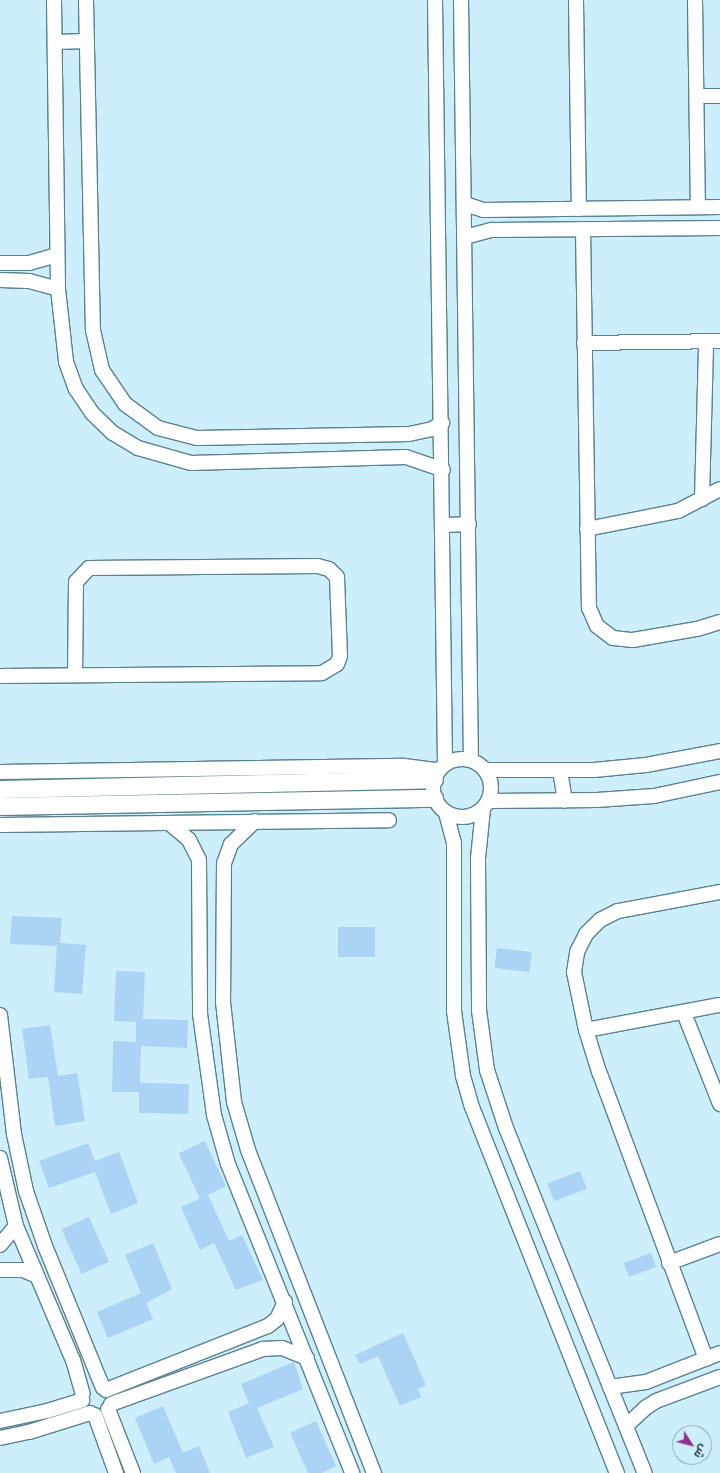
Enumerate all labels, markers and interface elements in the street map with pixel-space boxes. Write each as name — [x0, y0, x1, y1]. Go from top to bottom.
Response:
north arrow — [672, 1425, 712, 1465]
text: ش — [690, 1441, 712, 1462]

